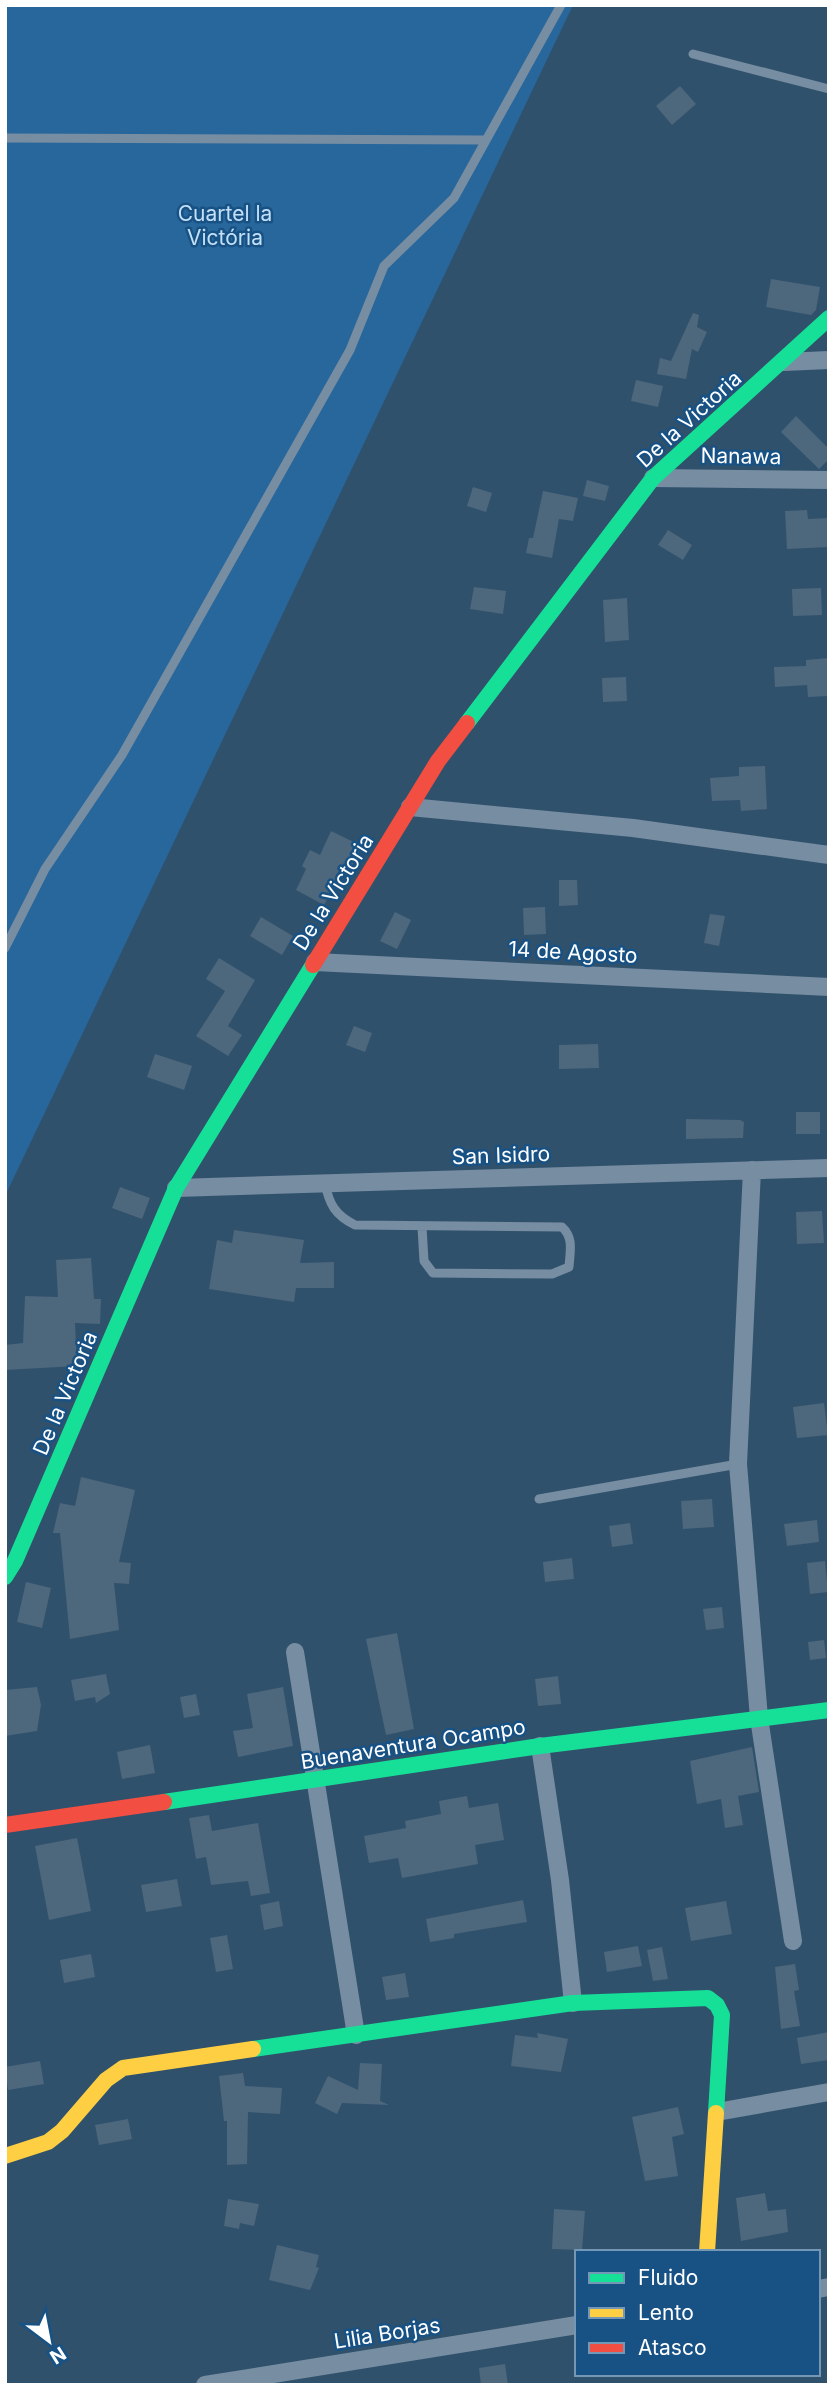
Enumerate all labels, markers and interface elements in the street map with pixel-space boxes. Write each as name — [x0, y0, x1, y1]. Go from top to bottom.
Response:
park label: Cuartel la Victória — [178, 201, 272, 250]
street label: De la Victoria — [632, 366, 746, 472]
street label: Nanawa — [700, 443, 782, 469]
street label: De la Victoria — [287, 829, 379, 955]
street label: 14 de Agosto — [508, 936, 638, 968]
street label: San Isidro — [451, 1141, 551, 1169]
street label: De la Victoria — [28, 1327, 102, 1459]
street label: Buenaventura Ocampo — [299, 1714, 527, 1774]
legend — [575, 2250, 820, 2376]
text: Fluido — [638, 2265, 698, 2290]
text: Lento — [638, 2300, 694, 2325]
north arrow — [14, 2306, 84, 2376]
street label: Lilia Borjas — [332, 2312, 442, 2354]
text: Atasco — [638, 2335, 707, 2360]
text: N — [46, 2341, 70, 2369]

